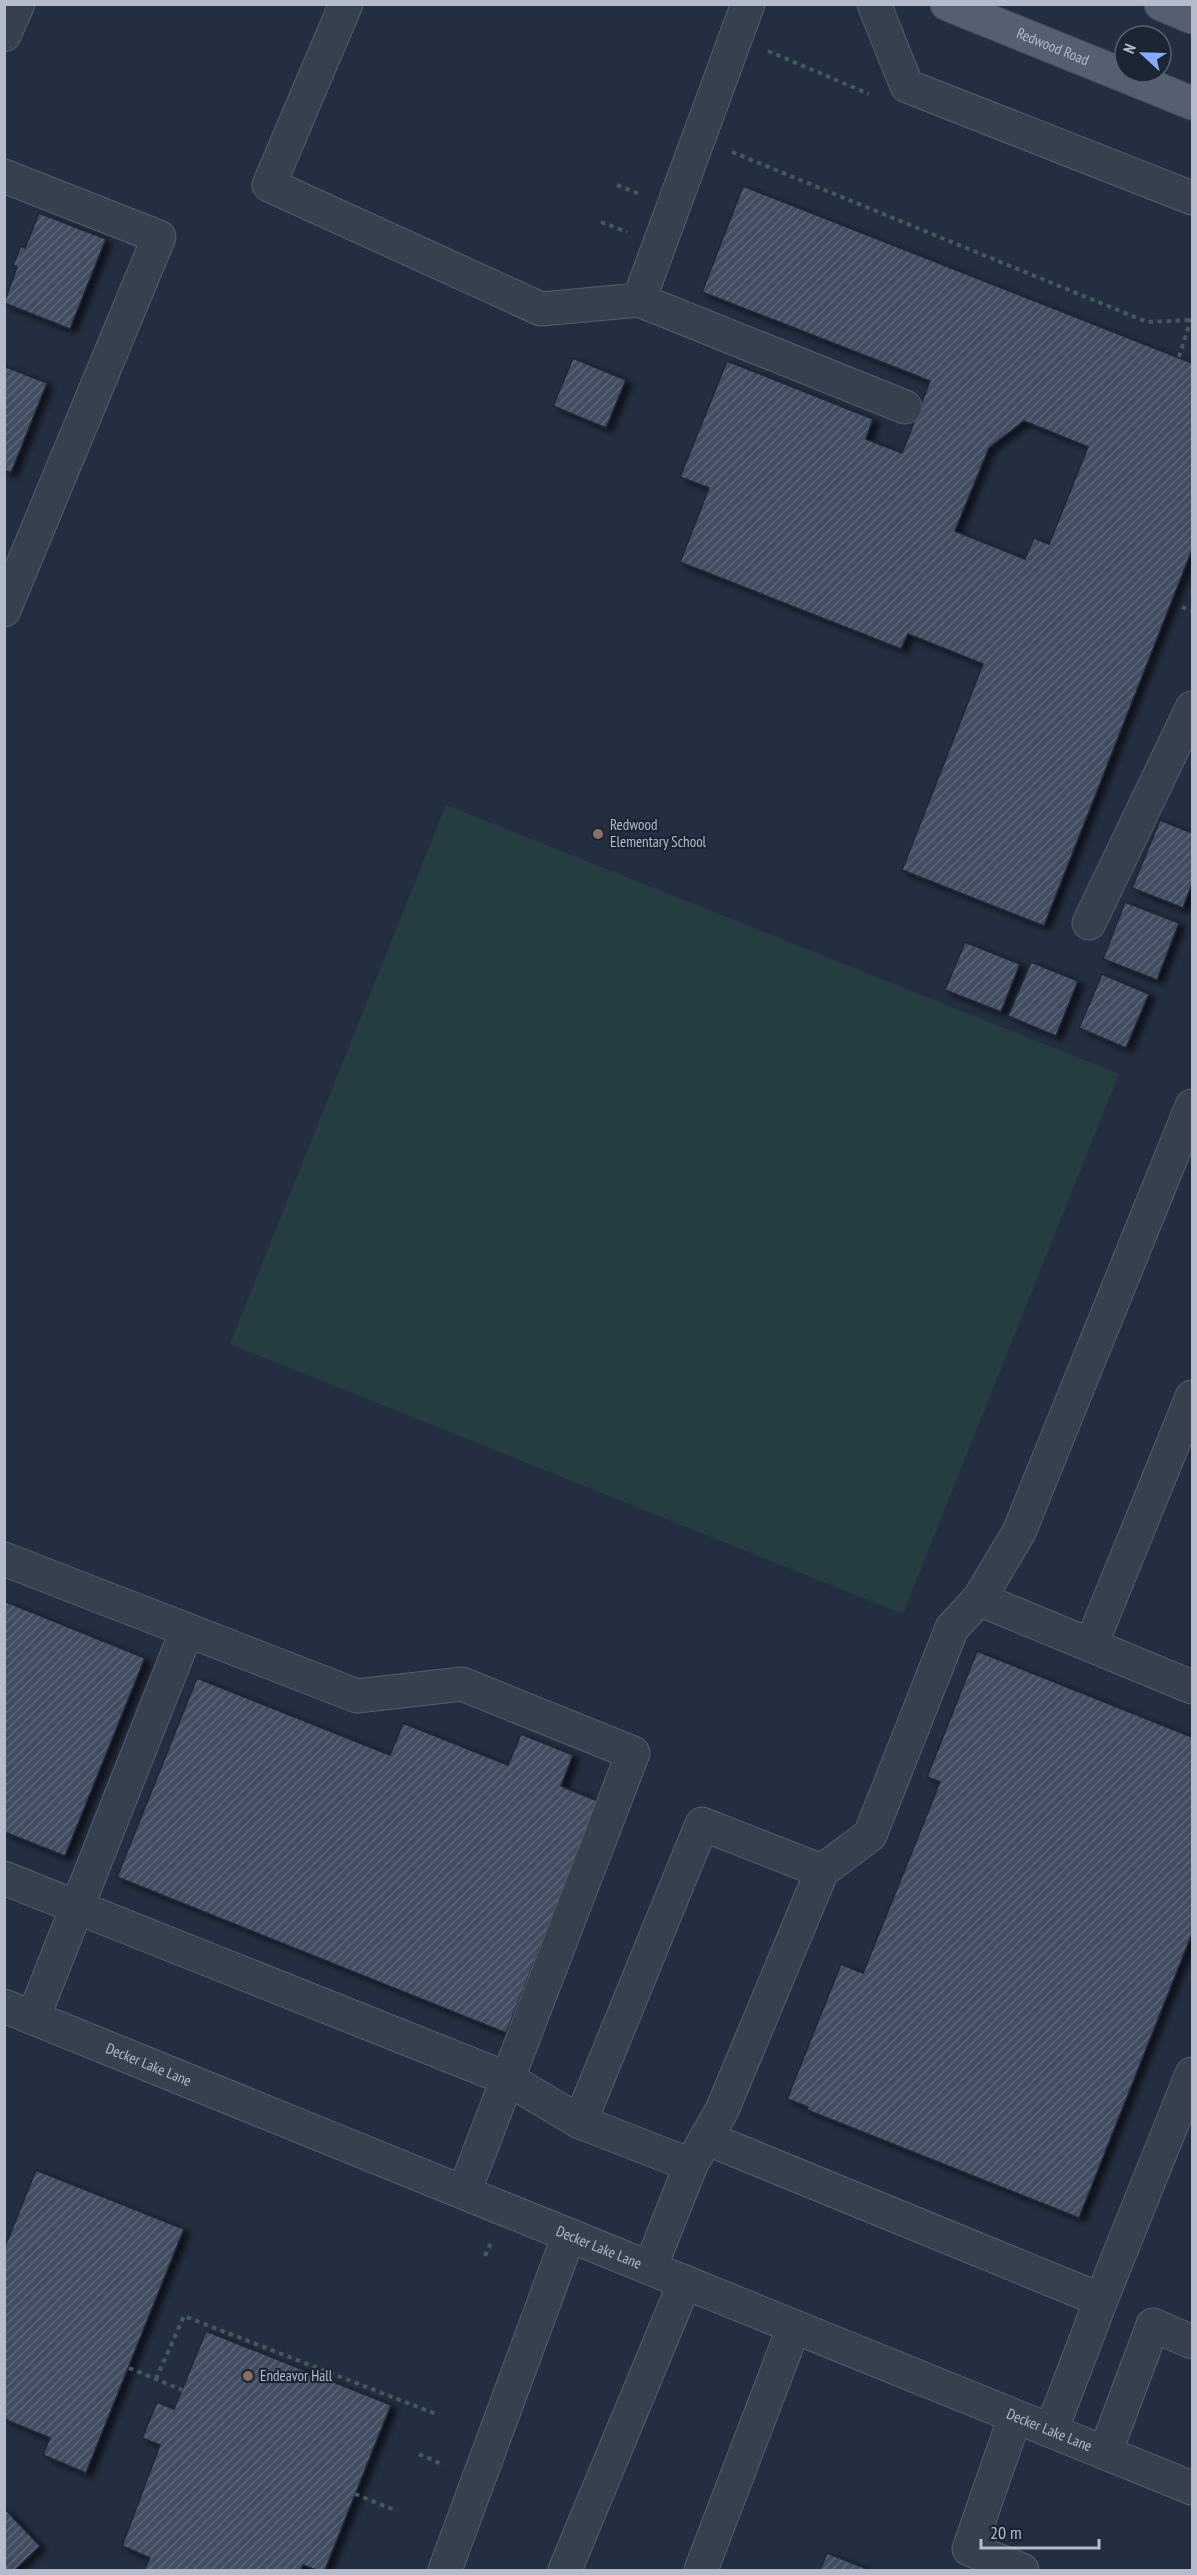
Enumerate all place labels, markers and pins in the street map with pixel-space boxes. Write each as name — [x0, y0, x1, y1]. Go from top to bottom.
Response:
place label: Redwood Elementary School — [610, 815, 707, 851]
marker: Redwood Elementary School — [591, 827, 605, 841]
place label: Endeavor Hall — [260, 2366, 333, 2385]
marker: Endeavor Hall — [241, 2369, 255, 2383]

